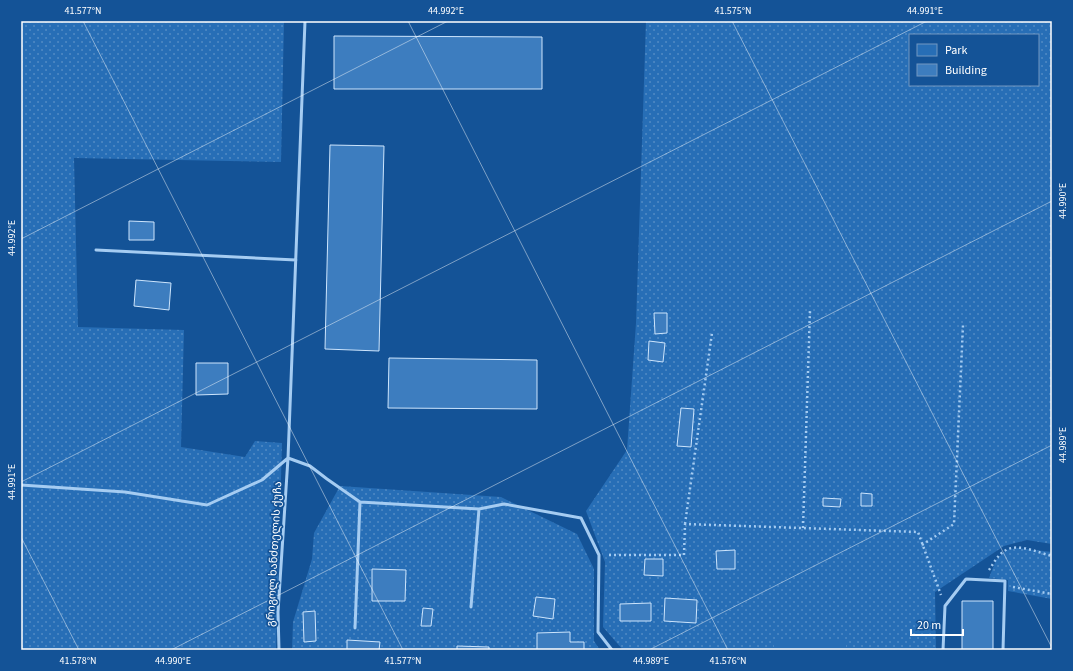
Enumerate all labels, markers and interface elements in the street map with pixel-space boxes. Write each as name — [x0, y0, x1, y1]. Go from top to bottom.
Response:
text: 41.577°N — [64, 4, 102, 18]
text: 44.992°E — [428, 4, 464, 18]
text: 41.575°N — [714, 4, 752, 18]
text: 44.991°E — [907, 4, 943, 18]
legend — [909, 34, 1039, 86]
text: Park — [945, 42, 967, 59]
text: Building — [945, 62, 987, 79]
text: 44.990°E — [1056, 183, 1070, 219]
text: 44.992°E — [5, 220, 19, 256]
text: 44.989°E — [1056, 427, 1070, 463]
text: 44.991°E — [5, 464, 19, 500]
street label: გრიგოლ ხანძთელის ქუჩა — [263, 481, 285, 627]
scale bar — [911, 611, 963, 637]
text: 20 m — [917, 617, 941, 634]
text: 41.578°N — [59, 654, 97, 668]
text: 44.990°E — [155, 654, 191, 668]
text: 41.577°N — [384, 654, 422, 668]
text: 44.989°E — [633, 654, 669, 668]
text: 41.576°N — [709, 654, 747, 668]

